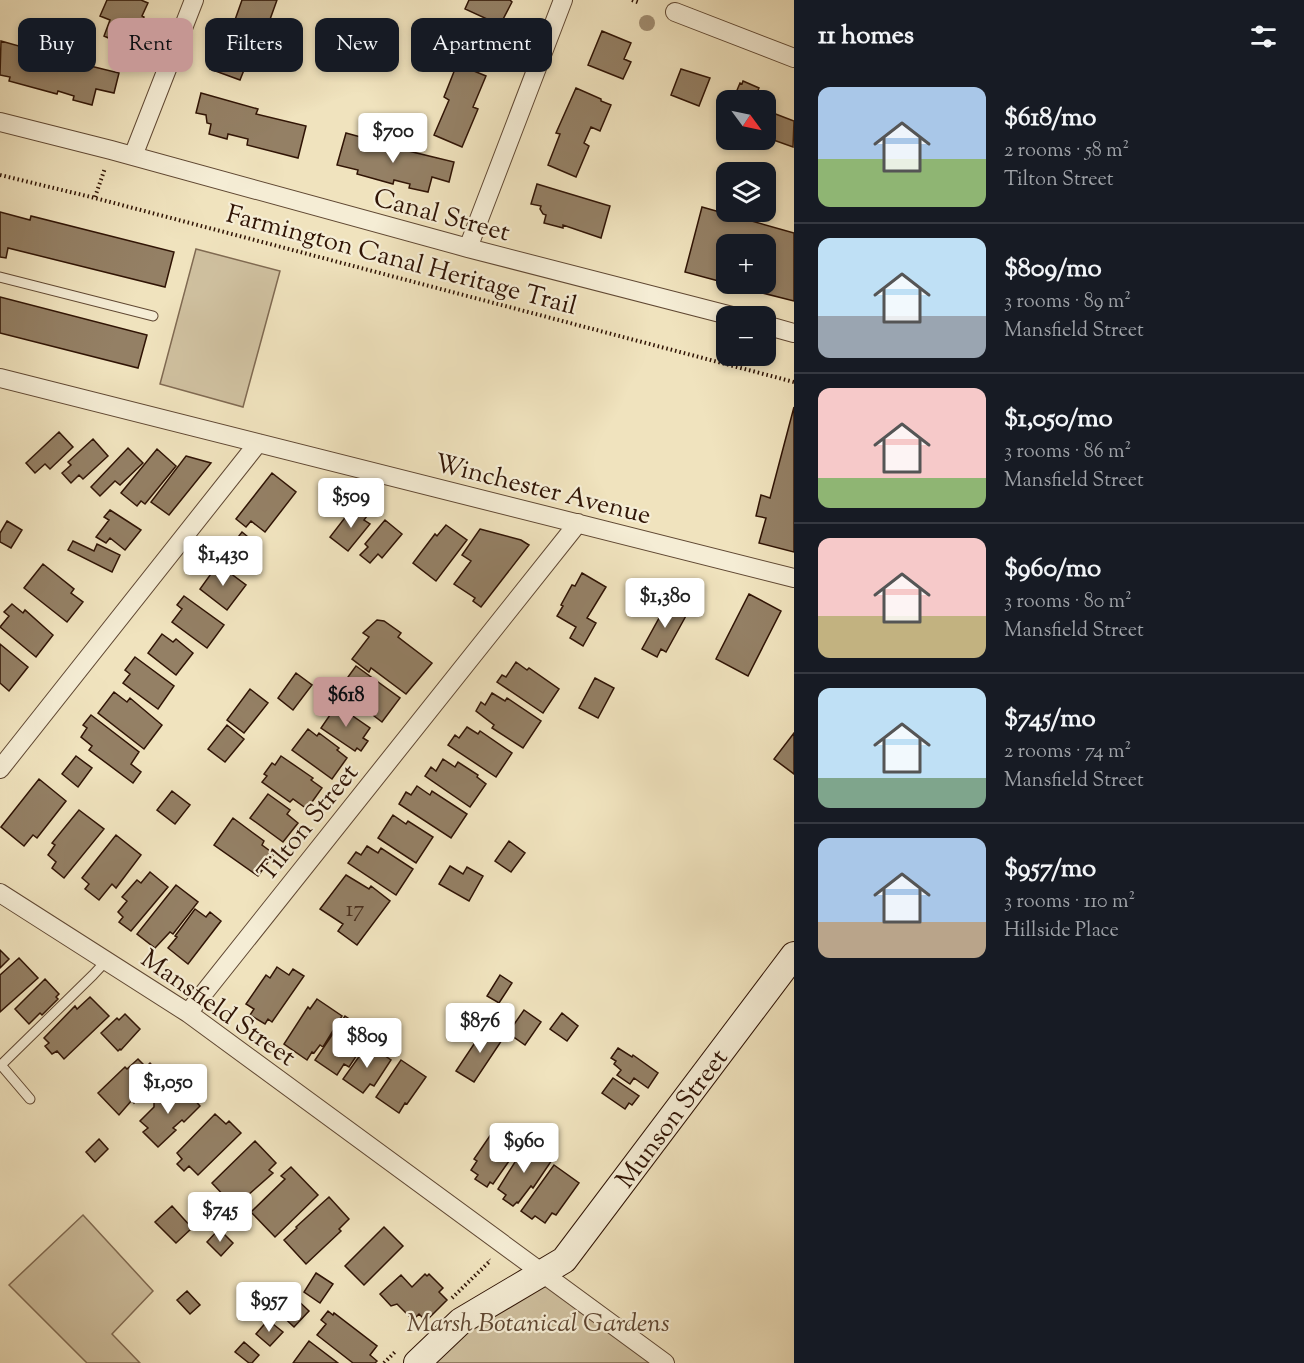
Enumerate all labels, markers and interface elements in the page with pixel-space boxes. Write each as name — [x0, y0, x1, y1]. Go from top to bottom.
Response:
chip: Buy — [18, 18, 96, 72]
chip: Rent — [108, 18, 193, 72]
chip: Filters — [205, 18, 303, 72]
chip: New — [315, 18, 399, 72]
chip: Apartment — [411, 18, 552, 72]
text: 11 homes — [818, 18, 914, 55]
icon: filters — [1247, 20, 1280, 53]
north arrow — [716, 90, 776, 150]
map controls — [716, 90, 776, 366]
text: $618/mo — [1004, 100, 1097, 137]
icon: home — [866, 111, 938, 183]
pin: $700 — [357, 113, 429, 164]
text: $700 — [372, 118, 414, 147]
text: 2 rooms · 58 m² — [1004, 137, 1129, 166]
button: layers — [716, 162, 776, 222]
text: Tilton Street — [1004, 166, 1114, 195]
street label: Canal Street — [369, 180, 514, 252]
street label: Farmington Canal Heritage Trail — [222, 197, 581, 326]
button: + — [716, 234, 776, 294]
text: $809/mo — [1004, 251, 1102, 288]
icon: home — [866, 262, 938, 334]
text: 3 rooms · 89 m² — [1004, 288, 1131, 317]
button: − — [716, 306, 776, 366]
text: Mansfield Street — [1004, 317, 1144, 346]
text: $1,050/mo — [1004, 401, 1113, 438]
icon: home — [866, 412, 938, 484]
text: 3 rooms · 86 m² — [1004, 438, 1131, 467]
street label: Winchester Avenue — [430, 446, 655, 535]
text: Mansfield Street — [1004, 467, 1144, 496]
pin: $509 — [315, 478, 387, 529]
text: $509 — [332, 483, 370, 512]
pin: $1,430 — [174, 536, 272, 587]
text: $1,430 — [197, 541, 249, 570]
text: $960/mo — [1004, 551, 1101, 588]
icon: home — [866, 562, 938, 634]
pin: $1,380 — [616, 578, 714, 629]
text: $1,380 — [639, 583, 691, 612]
text: 3 rooms · 80 m² — [1004, 588, 1132, 617]
text: Mansfield Street — [1004, 617, 1144, 646]
pin: $618 — [310, 677, 382, 728]
text: $618 — [327, 682, 365, 711]
text: $745/mo — [1004, 701, 1096, 738]
icon: home — [866, 712, 938, 784]
text: 2 rooms · 74 m² — [1004, 738, 1131, 767]
street label: Tilton Street — [250, 756, 368, 891]
text: Mansfield Street — [1004, 767, 1144, 796]
text: $957/mo — [1004, 851, 1096, 888]
icon: home — [866, 862, 938, 934]
text: 3 rooms · 110 m² — [1004, 888, 1135, 917]
house number: 17 — [346, 895, 364, 927]
text: Hillside Place — [1004, 917, 1119, 946]
street label: Mansfield Street — [132, 942, 303, 1076]
pin: $876 — [444, 1003, 516, 1054]
text: $876 — [460, 1008, 500, 1037]
pin: $809 — [331, 1018, 403, 1069]
text: $809 — [347, 1023, 387, 1052]
street label: Munson Street — [608, 1042, 738, 1197]
pin: $1,050 — [119, 1064, 217, 1115]
text: $1,050 — [143, 1069, 193, 1098]
pin: $960 — [488, 1123, 560, 1174]
text: $960 — [504, 1128, 544, 1157]
pin: $745 — [184, 1192, 256, 1243]
text: $745 — [202, 1197, 238, 1226]
pin: $957 — [233, 1282, 305, 1333]
text: $957 — [250, 1287, 288, 1316]
park label: Marsh Botanical Gardens — [406, 1306, 670, 1343]

